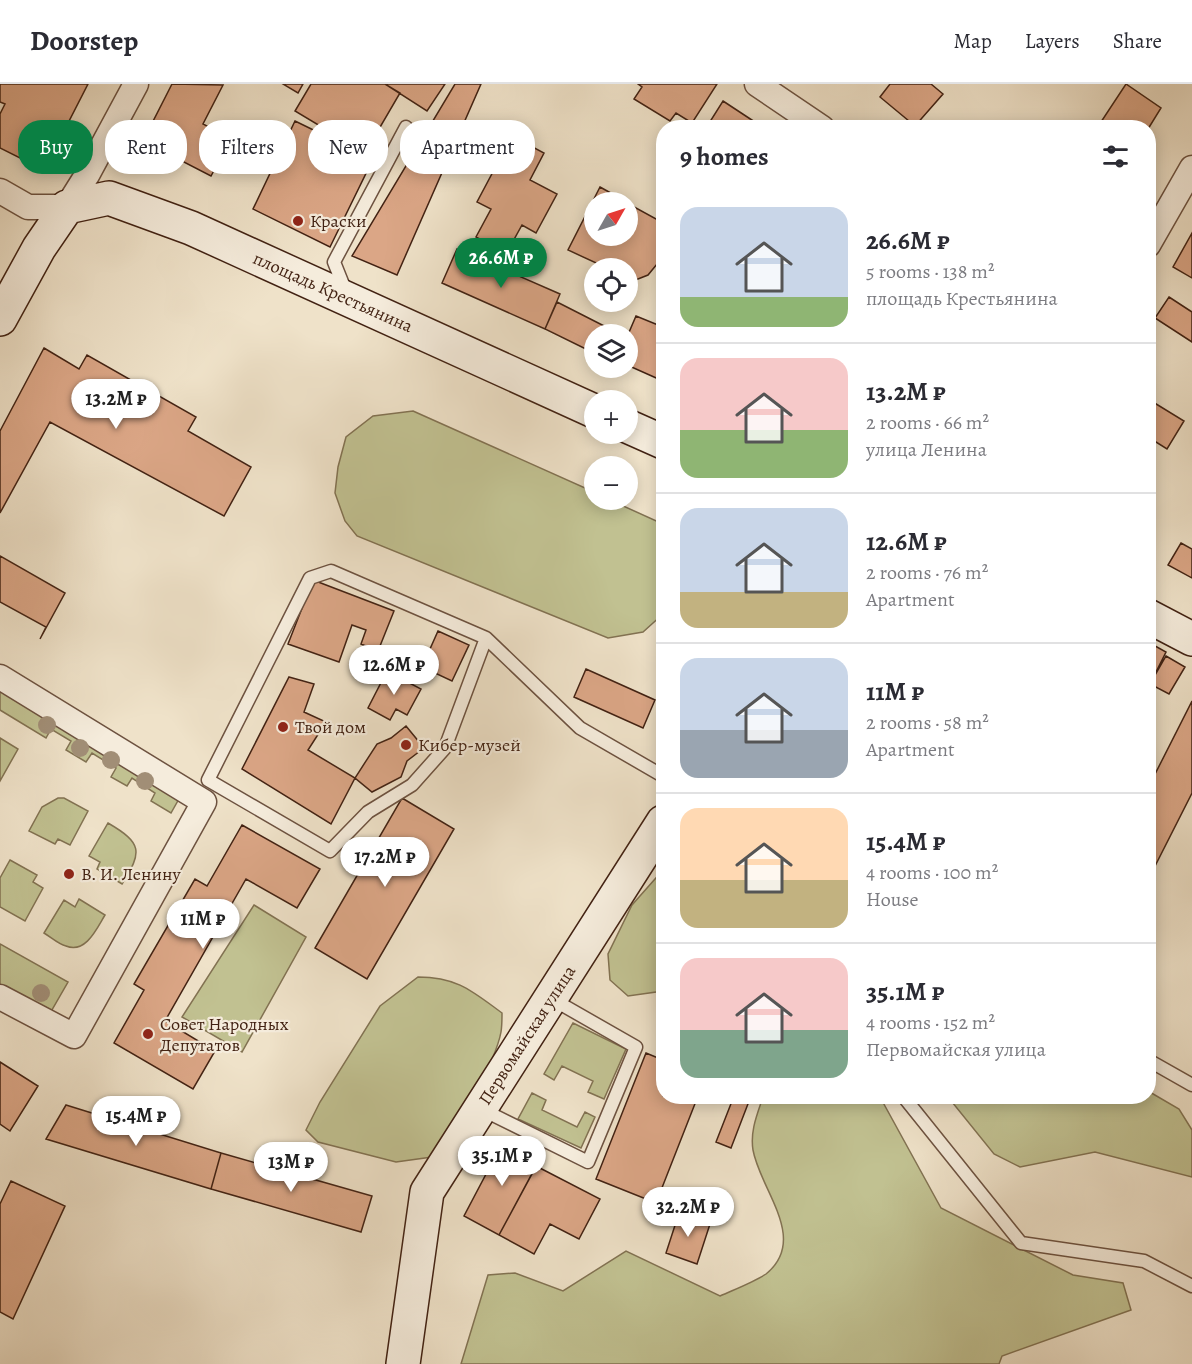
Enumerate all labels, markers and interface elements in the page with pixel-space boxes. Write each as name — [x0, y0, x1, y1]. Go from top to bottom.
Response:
text: Doorstep — [30, 22, 138, 60]
text: Map — [953, 27, 992, 55]
text: Layers — [1025, 27, 1080, 55]
text: Share — [1113, 27, 1162, 55]
chip: Buy — [18, 120, 93, 174]
chip: Rent — [105, 120, 187, 174]
chip: Filters — [199, 120, 296, 174]
chip: New — [308, 120, 388, 174]
chip: Apartment — [400, 120, 535, 174]
text: 9 homes — [680, 139, 769, 174]
icon: filters — [1099, 140, 1132, 173]
north arrow — [584, 192, 638, 246]
map controls — [584, 192, 638, 510]
place label: Краски — [310, 209, 367, 233]
marker: Краски — [291, 214, 305, 228]
text: 26.6M ₽ — [866, 223, 950, 258]
icon: home — [728, 231, 800, 303]
pin: 26.6M ₽ — [446, 238, 556, 289]
text: 26.6M ₽ — [469, 244, 533, 271]
street label: площадь Крестьянина — [249, 246, 417, 338]
button: locate — [584, 258, 638, 312]
text: 5 rooms · 138 m² — [866, 258, 995, 285]
text: площадь Крестьянина — [866, 285, 1058, 312]
button: layers — [584, 324, 638, 378]
text: 13.2M ₽ — [866, 374, 946, 409]
pin: 13.2M ₽ — [61, 379, 171, 430]
icon: home — [728, 382, 800, 454]
text: 13.2M ₽ — [85, 385, 147, 412]
button: + — [584, 390, 638, 444]
text: 2 rooms · 66 m² — [866, 409, 989, 436]
text: улица Ленина — [866, 436, 987, 463]
button: − — [584, 456, 638, 510]
text: 12.6M ₽ — [866, 524, 947, 559]
icon: home — [728, 532, 800, 604]
text: 2 rooms · 76 m² — [866, 559, 988, 586]
text: Apartment — [866, 586, 955, 613]
pin: 12.6M ₽ — [339, 645, 449, 696]
text: 12.6M ₽ — [363, 651, 425, 678]
text: 11M ₽ — [866, 674, 924, 709]
icon: home — [728, 682, 800, 754]
text: 2 rooms · 58 m² — [866, 709, 989, 736]
place label: Твой дом — [295, 715, 366, 739]
marker: Твой дом — [276, 720, 290, 734]
place label: Кибер-музей — [418, 733, 521, 757]
text: Apartment — [866, 736, 955, 763]
marker: Кибер-музей — [399, 738, 413, 752]
text: 15.4M ₽ — [866, 824, 945, 859]
icon: home — [728, 832, 800, 904]
pin: 17.2M ₽ — [330, 837, 440, 888]
text: 17.2M ₽ — [354, 843, 416, 870]
text: 4 rooms · 100 m² — [866, 859, 998, 886]
place label: В. И. Ленину — [81, 862, 181, 886]
marker: В. И. Ленину — [62, 867, 76, 881]
text: House — [866, 886, 918, 913]
pin: 11M ₽ — [161, 899, 245, 950]
text: 11M ₽ — [181, 905, 225, 932]
street label: Первомайская улица — [473, 960, 582, 1109]
text: 35.1M ₽ — [866, 974, 944, 1009]
icon: home — [728, 982, 800, 1054]
text: 4 rooms · 152 m² — [866, 1009, 995, 1036]
place label: Совет Народных Депутатов — [160, 1012, 289, 1057]
marker: Совет Народных Депутатов — [141, 1027, 155, 1041]
text: Первомайская улица — [866, 1036, 1046, 1063]
pin: 15.4M ₽ — [81, 1096, 191, 1147]
text: 15.4M ₽ — [105, 1102, 167, 1129]
pin: 35.1M ₽ — [447, 1136, 557, 1187]
pin: 13M ₽ — [249, 1142, 333, 1193]
text: 35.1M ₽ — [472, 1142, 532, 1169]
text: 13M ₽ — [268, 1148, 314, 1175]
pin: 32.2M ₽ — [633, 1187, 743, 1238]
text: 32.2M ₽ — [656, 1193, 720, 1220]

